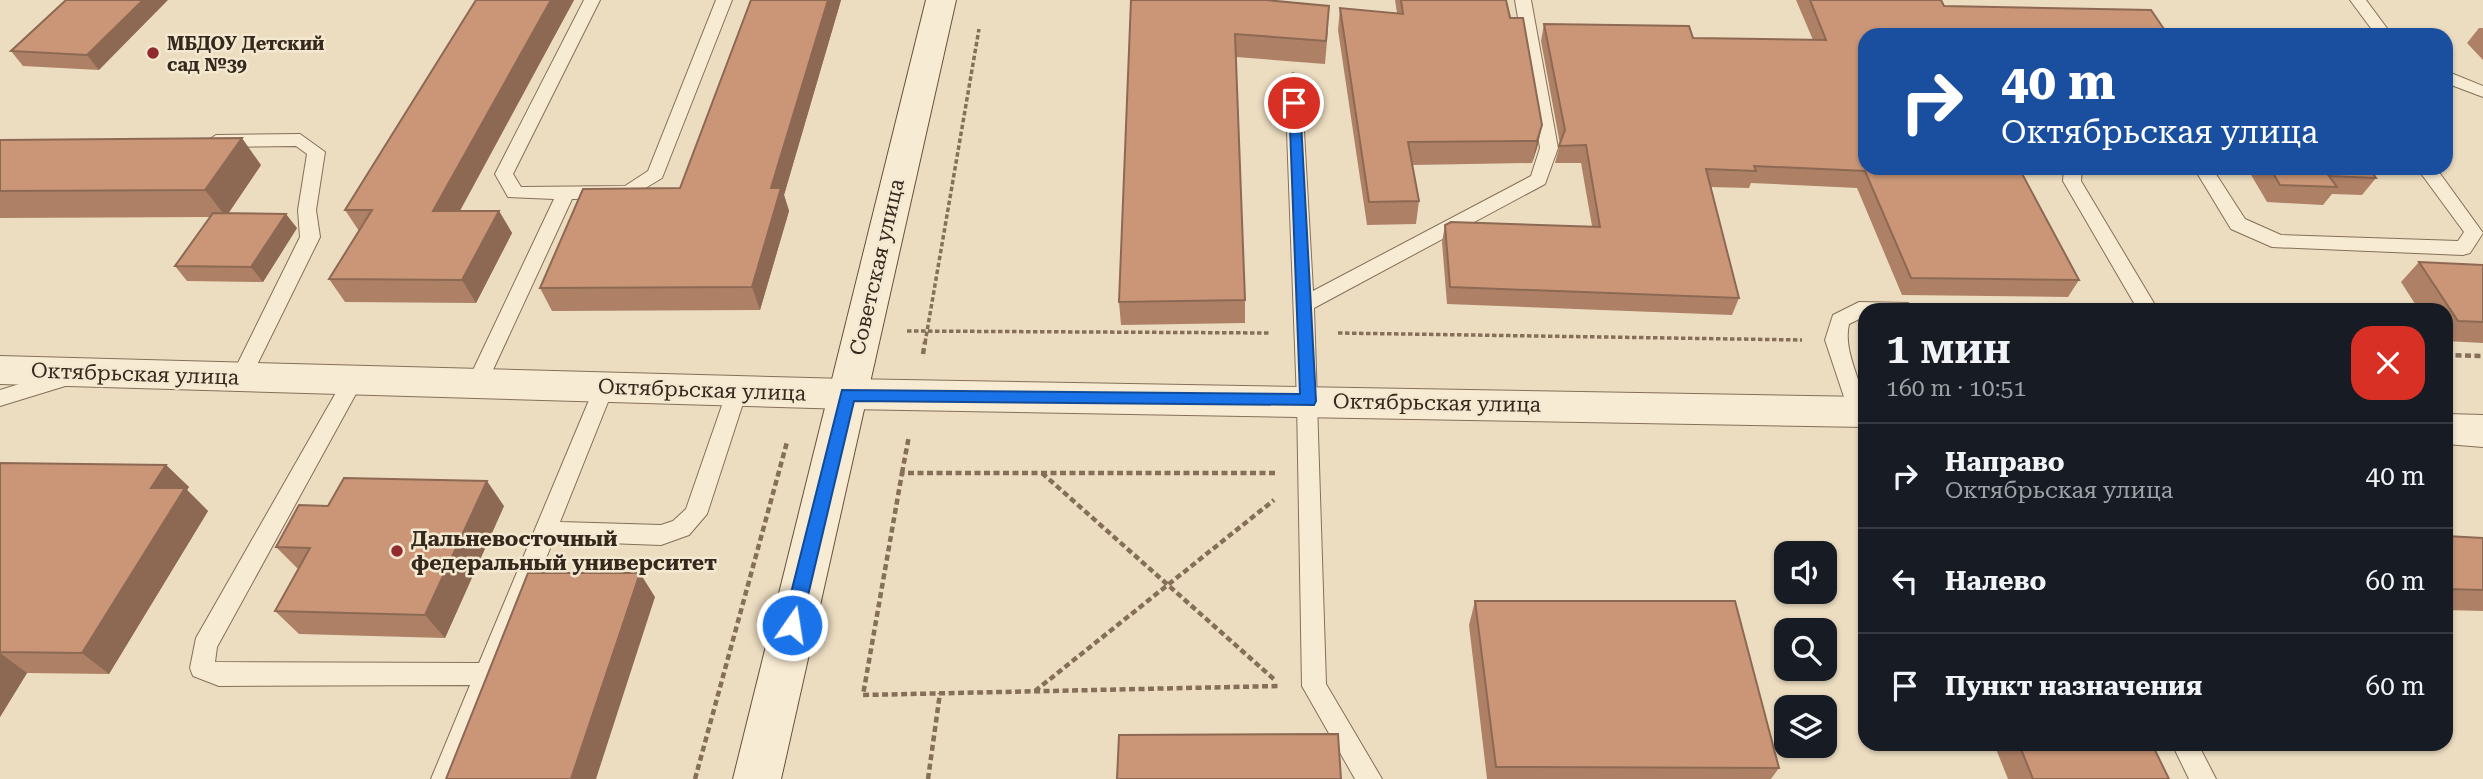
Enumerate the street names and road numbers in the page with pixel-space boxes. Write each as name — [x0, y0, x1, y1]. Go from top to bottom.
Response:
street label: Советская улица — [845, 176, 909, 358]
street label: Октябрьская улица — [31, 358, 240, 390]
street label: Октябрьская улица — [598, 374, 807, 406]
street label: Октябрьская улица — [1333, 389, 1542, 417]

